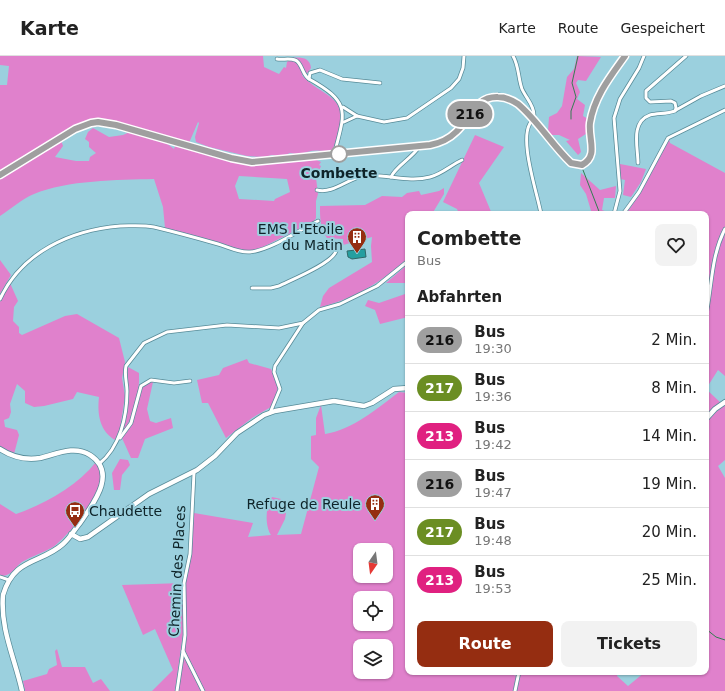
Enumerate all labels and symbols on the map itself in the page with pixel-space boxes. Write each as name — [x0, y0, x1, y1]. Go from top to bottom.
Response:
line badge: 216 — [447, 101, 493, 127]
marker: Combette — [330, 145, 348, 163]
place label: Combette — [301, 165, 377, 181]
place label: EMS L'Etoile du Matin — [258, 221, 343, 253]
building icon: EMS L'Etoile du Matin — [346, 226, 368, 254]
building icon: Refuge de Reule — [364, 493, 386, 521]
place label: Refuge de Reule — [246, 496, 361, 512]
bus stop icon: Chaudette — [64, 500, 86, 528]
place label: Chaudette — [89, 503, 162, 519]
street label: Chemin des Places — [166, 505, 188, 637]
north arrow — [353, 543, 393, 583]

